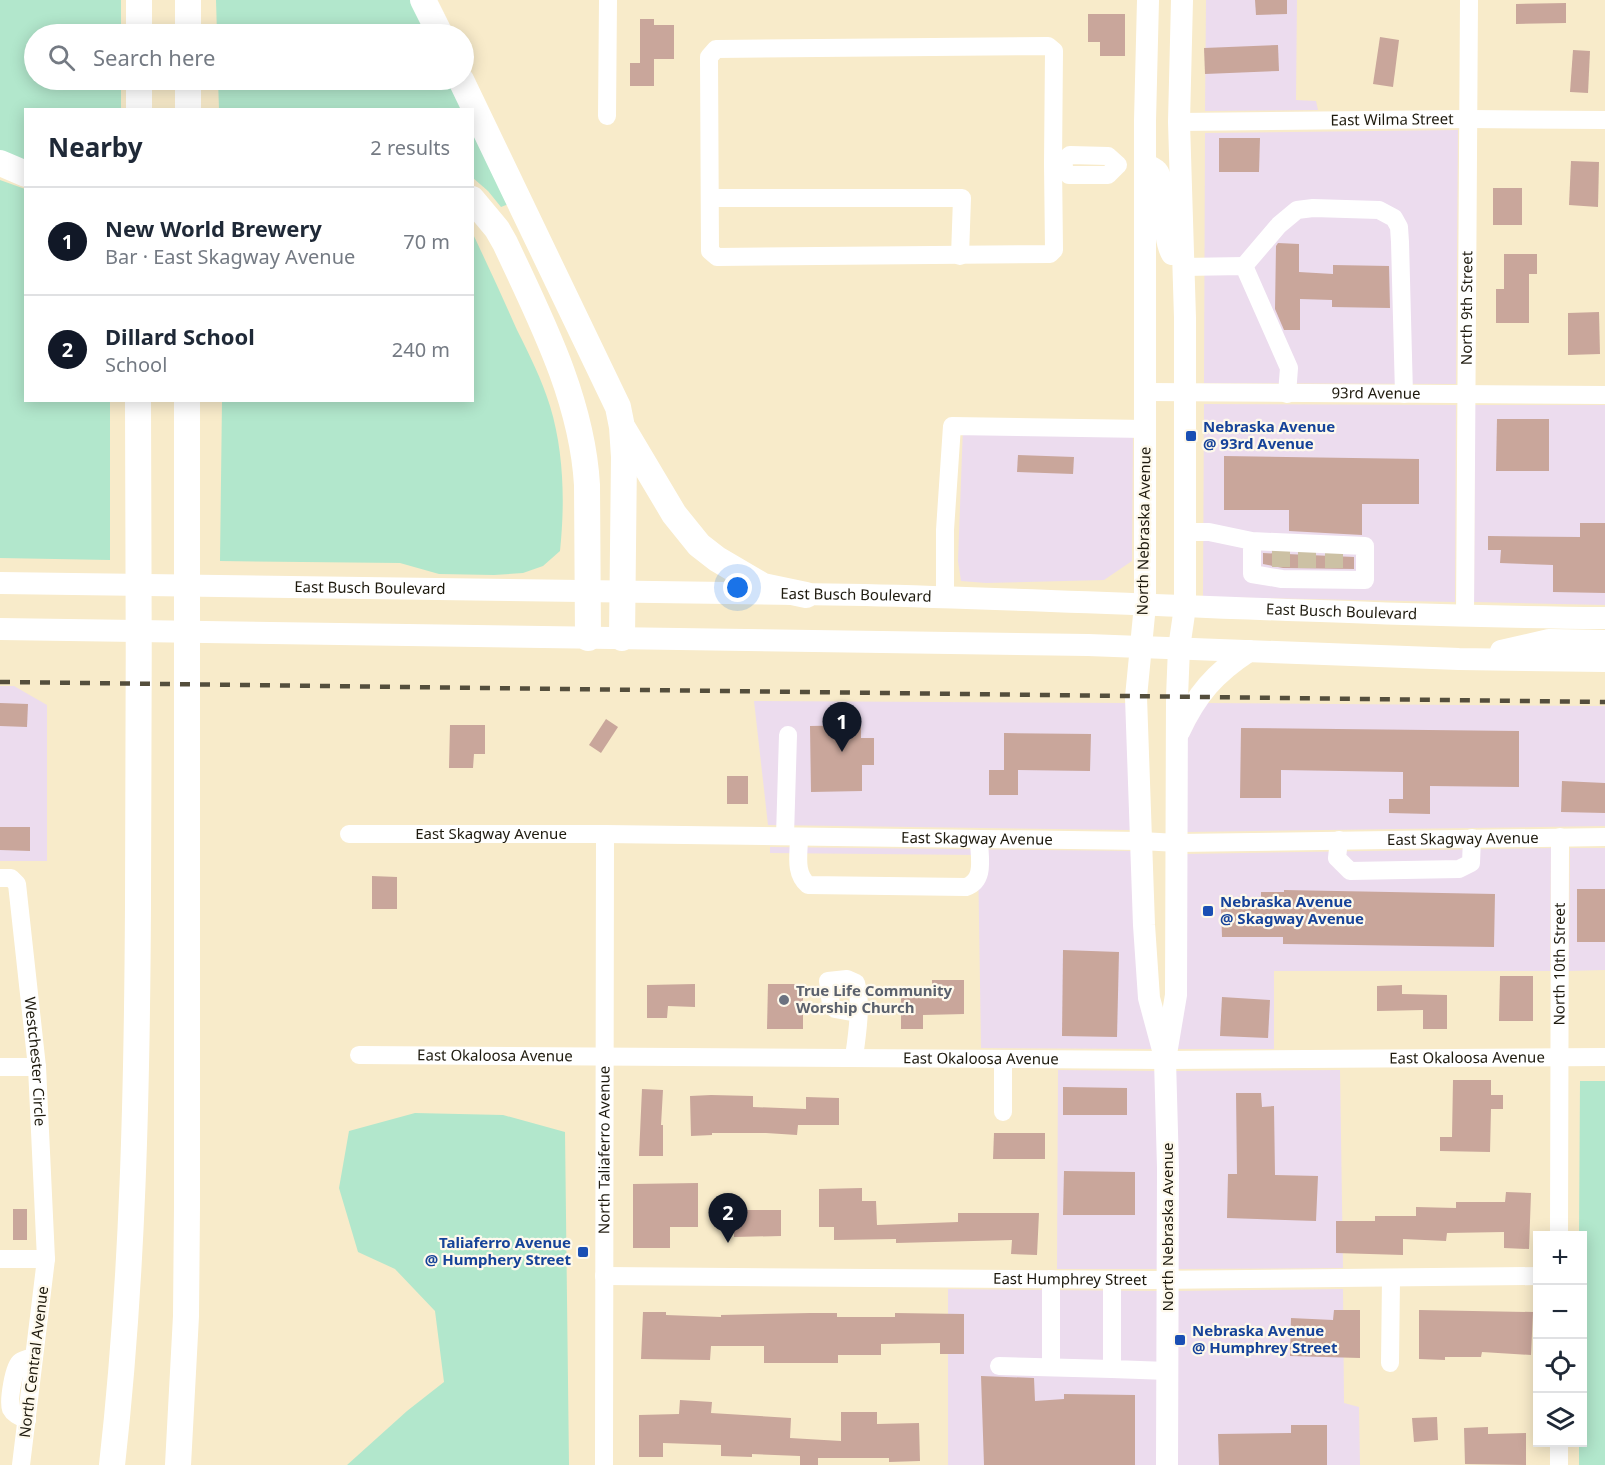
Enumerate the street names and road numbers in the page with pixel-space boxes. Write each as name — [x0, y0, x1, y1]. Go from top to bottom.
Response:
street label: East Wilma Street — [1330, 108, 1454, 129]
street label: North 9th Street — [1456, 250, 1476, 365]
street label: 93rd Avenue — [1331, 382, 1421, 403]
street label: North Nebraska Avenue — [1132, 446, 1154, 616]
street label: East Busch Boulevard — [294, 576, 446, 598]
street label: East Busch Boulevard — [780, 583, 932, 606]
street label: East Busch Boulevard — [1266, 598, 1418, 623]
street label: East Skagway Avenue — [415, 823, 567, 843]
street label: East Skagway Avenue — [901, 827, 1053, 849]
street label: East Skagway Avenue — [1387, 827, 1539, 849]
street label: North 10th Street — [1549, 902, 1569, 1026]
street label: Westchester Circle — [20, 996, 51, 1127]
street label: East Okaloosa Avenue — [417, 1044, 573, 1065]
street label: East Okaloosa Avenue — [1389, 1046, 1545, 1067]
street label: East Okaloosa Avenue — [903, 1047, 1059, 1068]
street label: North Taliaferro Avenue — [593, 1066, 614, 1234]
street label: North Nebraska Avenue — [1157, 1143, 1177, 1311]
street label: East Humphrey Street — [993, 1268, 1148, 1289]
street label: North Central Avenue — [14, 1285, 52, 1439]

